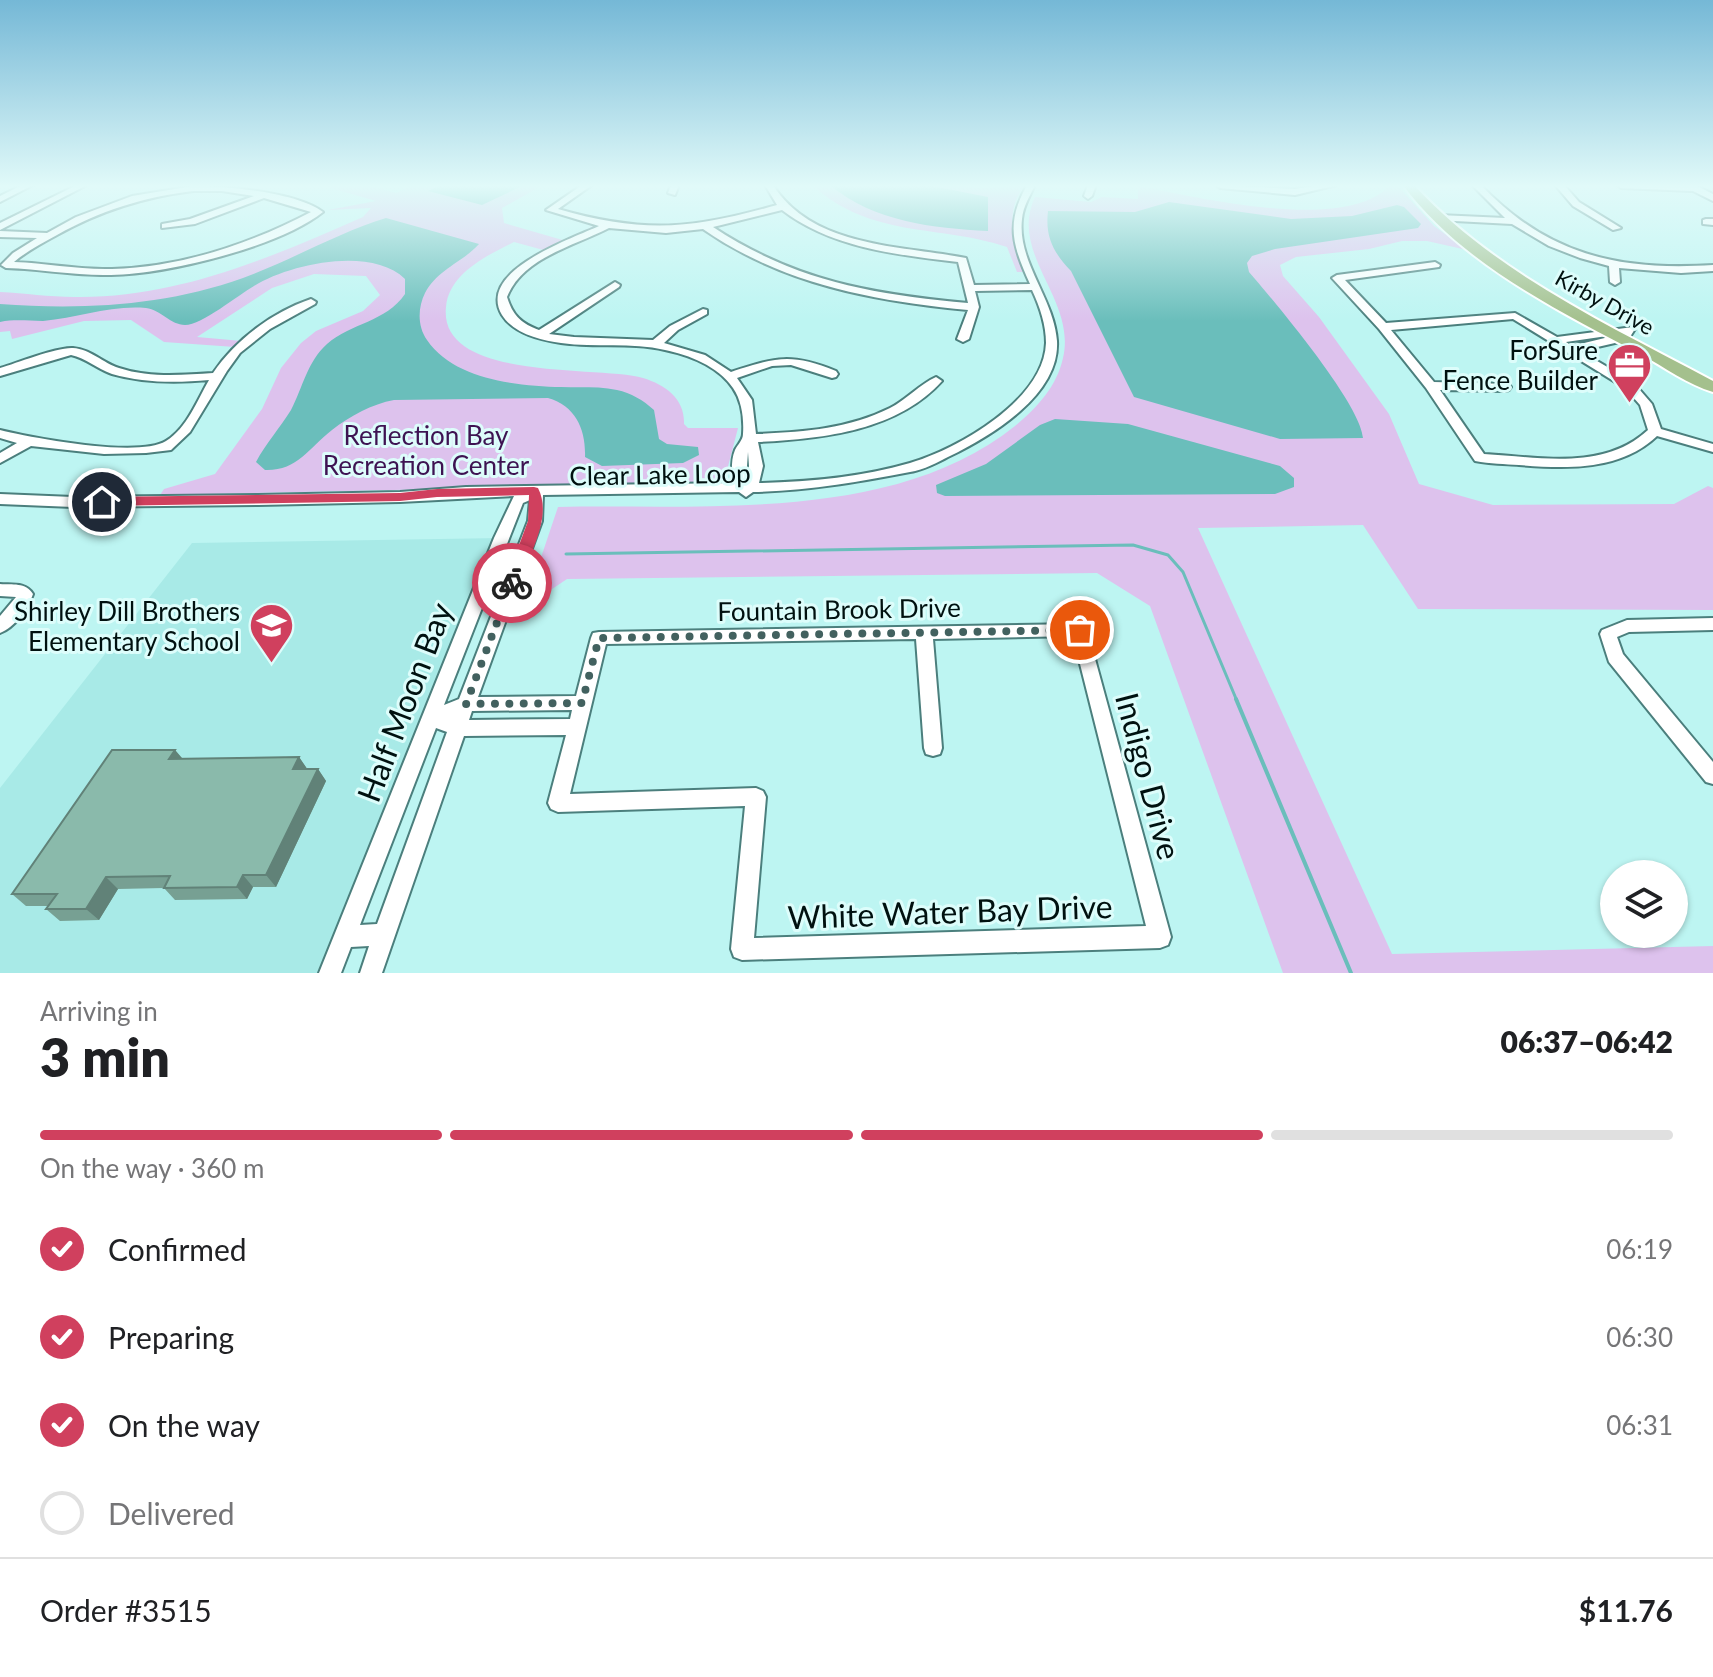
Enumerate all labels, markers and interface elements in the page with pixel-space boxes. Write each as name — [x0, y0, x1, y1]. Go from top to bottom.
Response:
street label: Kirby Drive — [1551, 264, 1659, 340]
place label: ForSure Fence Builder — [1442, 334, 1599, 396]
office icon: ForSure Fence Builder — [1605, 341, 1653, 404]
park label: Reflection Bay Recreation Center — [323, 419, 530, 481]
street label: Clear Lake Loop — [569, 456, 751, 492]
pin — [68, 468, 136, 536]
icon: home — [80, 480, 124, 524]
courier — [472, 543, 552, 623]
icon: bike — [490, 561, 534, 605]
street label: Fountain Brook Drive — [717, 591, 961, 627]
place label: Shirley Dill Brothers Elementary School — [14, 595, 240, 657]
street label: Half Moon Bay — [348, 596, 460, 807]
pin — [1046, 596, 1114, 664]
school or university icon: Shirley Dill Brothers Elementary School — [247, 602, 295, 665]
icon: bag — [1058, 608, 1102, 652]
street label: Indigo Drive — [1108, 688, 1190, 864]
map controls — [1600, 860, 1688, 948]
button: layers — [1600, 860, 1688, 948]
street label: White Water Bay Drive — [787, 886, 1113, 936]
text: Arriving in — [40, 995, 158, 1027]
text: 06:37–06:42 — [1500, 1023, 1673, 1059]
text: 3 min — [40, 1026, 170, 1088]
text: On the way · 360 m — [40, 1152, 264, 1184]
icon: check — [40, 1227, 84, 1271]
text: Confirmed — [108, 1231, 247, 1267]
text: 06:19 — [1606, 1233, 1673, 1265]
icon: check — [40, 1315, 84, 1359]
text: Preparing — [108, 1319, 234, 1355]
text: 06:30 — [1606, 1321, 1673, 1353]
icon: check — [40, 1403, 84, 1447]
text: On the way — [108, 1407, 260, 1443]
text: 06:31 — [1606, 1409, 1673, 1441]
text: Delivered — [108, 1495, 235, 1531]
text: Order #3515 — [40, 1592, 212, 1628]
text: $11.76 — [1579, 1592, 1673, 1628]

